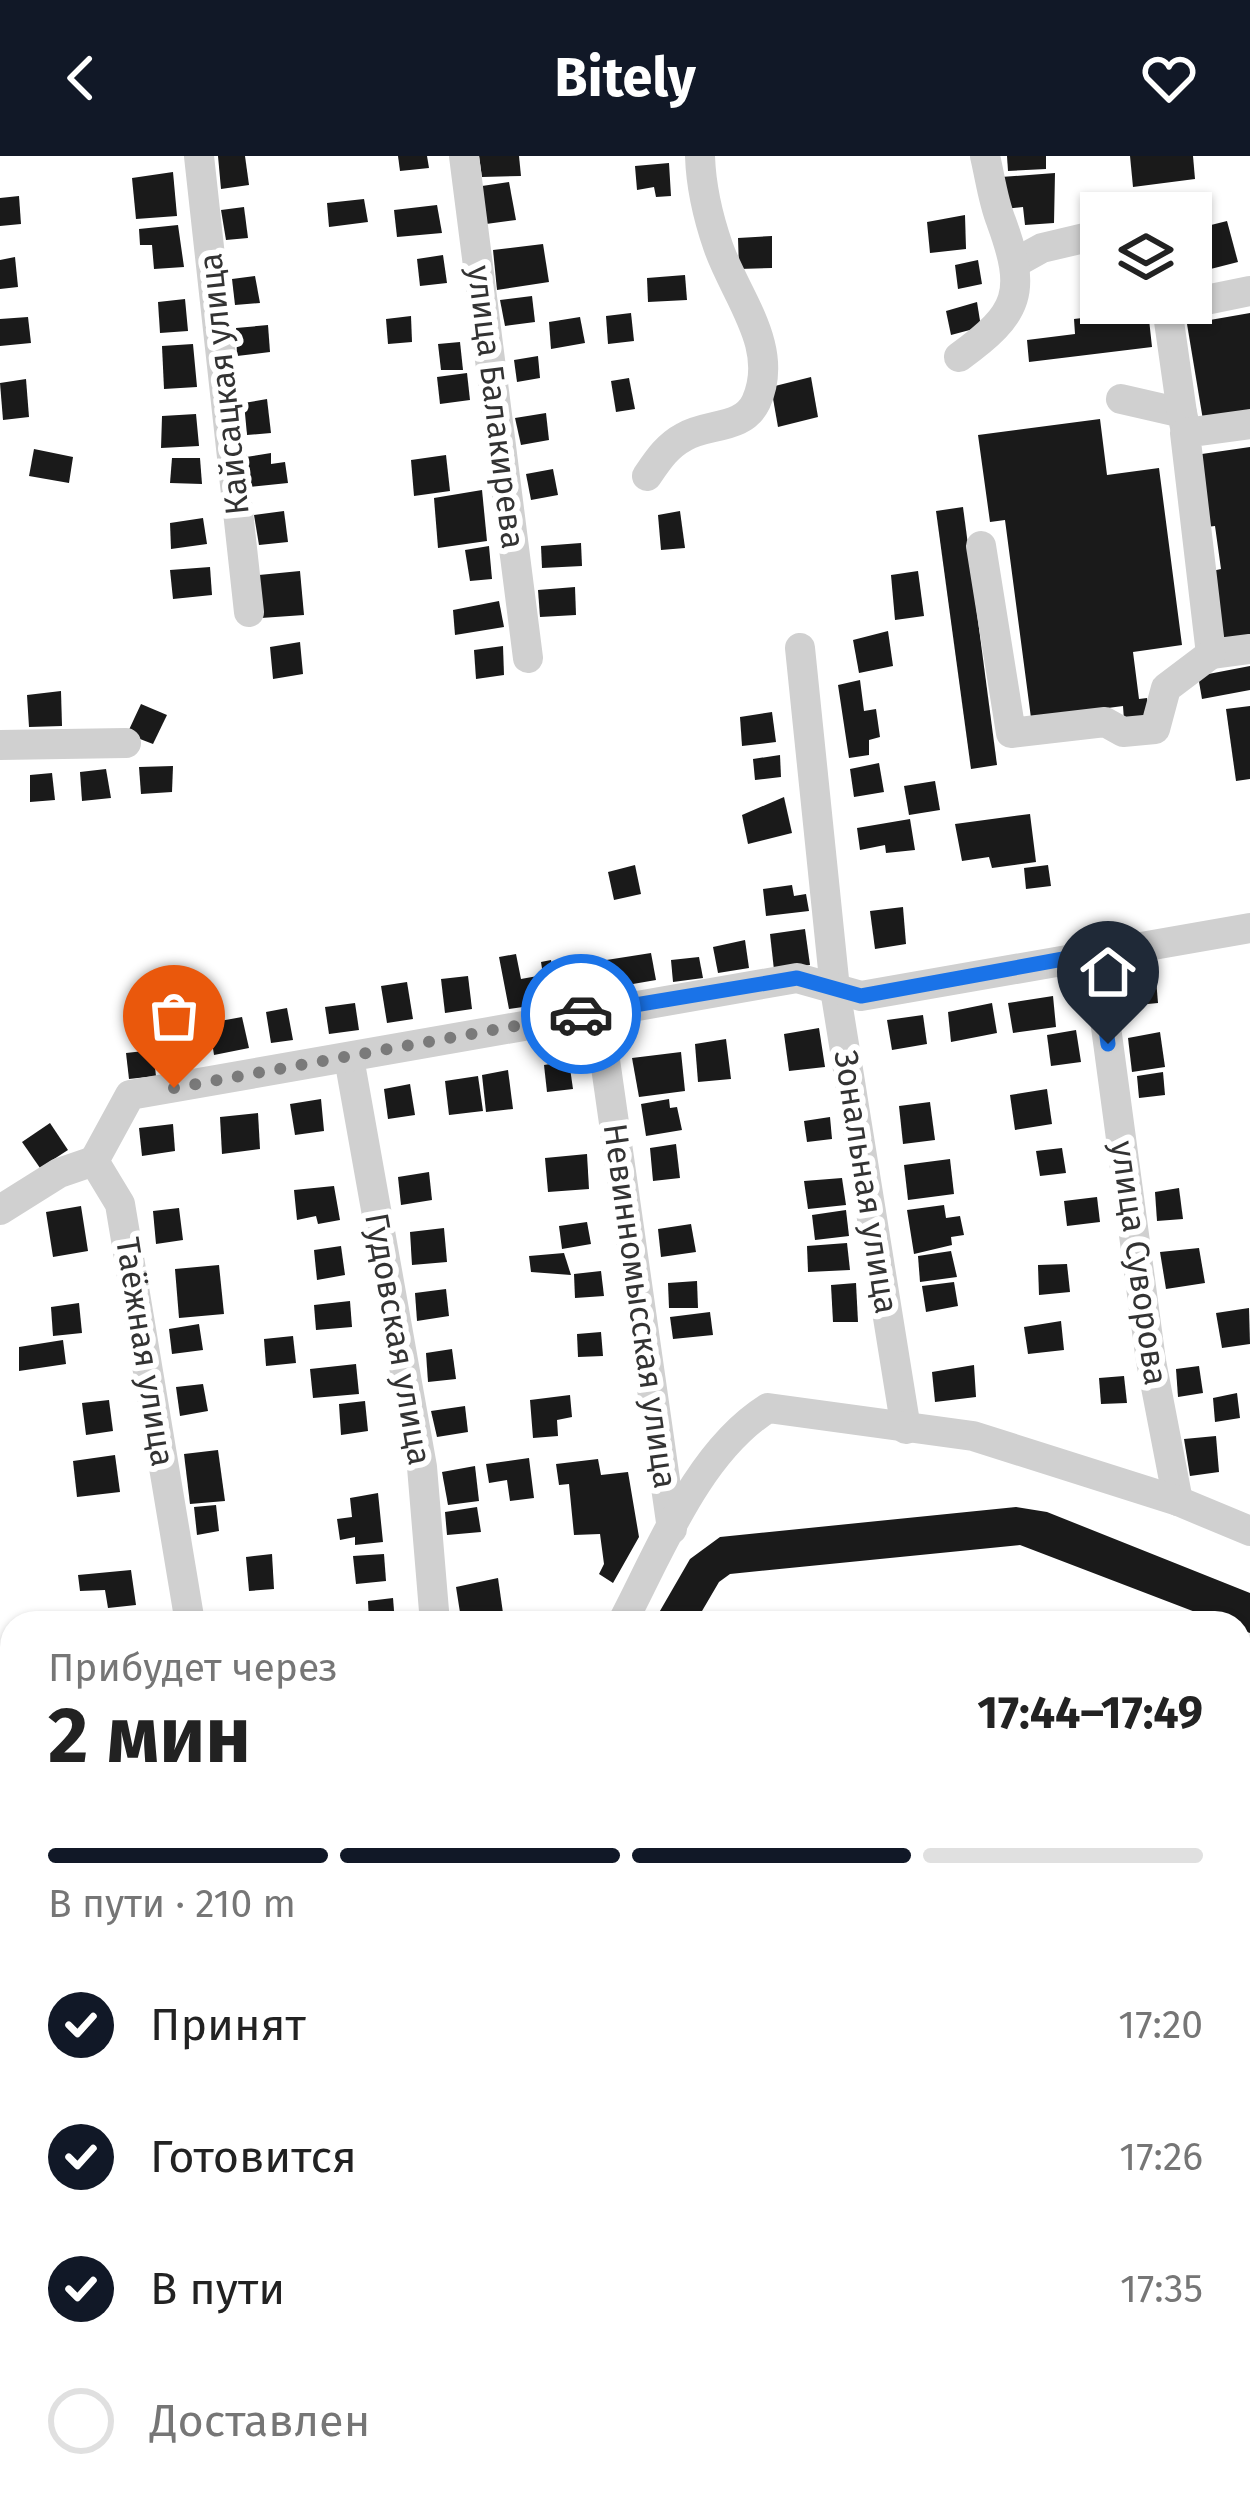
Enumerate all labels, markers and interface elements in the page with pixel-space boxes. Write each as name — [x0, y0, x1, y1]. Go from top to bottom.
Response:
icon: back — [48, 45, 114, 111]
icon: heart — [1136, 45, 1202, 111]
text: Bitely — [554, 46, 696, 110]
map controls — [1080, 192, 1212, 324]
button: layers — [1080, 192, 1212, 324]
street label: Кайсацкая улица — [190, 251, 258, 517]
street label: улица Балакирева — [459, 263, 533, 551]
pin — [1057, 921, 1159, 1044]
icon: home — [1075, 939, 1141, 1005]
courier — [521, 954, 641, 1074]
pin — [123, 965, 225, 1088]
icon: car — [548, 981, 614, 1047]
icon: bag — [141, 983, 207, 1049]
street label: Зональная улица — [825, 1047, 907, 1317]
street label: Невинномысская улица — [595, 1121, 685, 1491]
street label: улица Суворова — [1102, 1138, 1176, 1388]
street label: Гудовская улица — [356, 1210, 440, 1468]
street label: Таёжная улица — [107, 1235, 183, 1469]
text: Прибудет через — [48, 1645, 338, 1691]
text: 17:44–17:49 — [977, 1686, 1203, 1740]
text: 2 мин — [48, 1689, 251, 1783]
text: В пути · 210 m — [48, 1881, 296, 1927]
icon: check — [48, 1992, 114, 2058]
text: Принят — [150, 1998, 306, 2052]
text: 17:20 — [1118, 2002, 1203, 2048]
icon: check — [48, 2124, 114, 2190]
text: Готовится — [150, 2130, 357, 2184]
text: 17:26 — [1119, 2134, 1203, 2180]
icon: check — [48, 2256, 114, 2322]
text: В пути — [150, 2262, 285, 2316]
text: 17:35 — [1120, 2266, 1203, 2312]
text: Доставлен — [150, 2394, 370, 2448]

